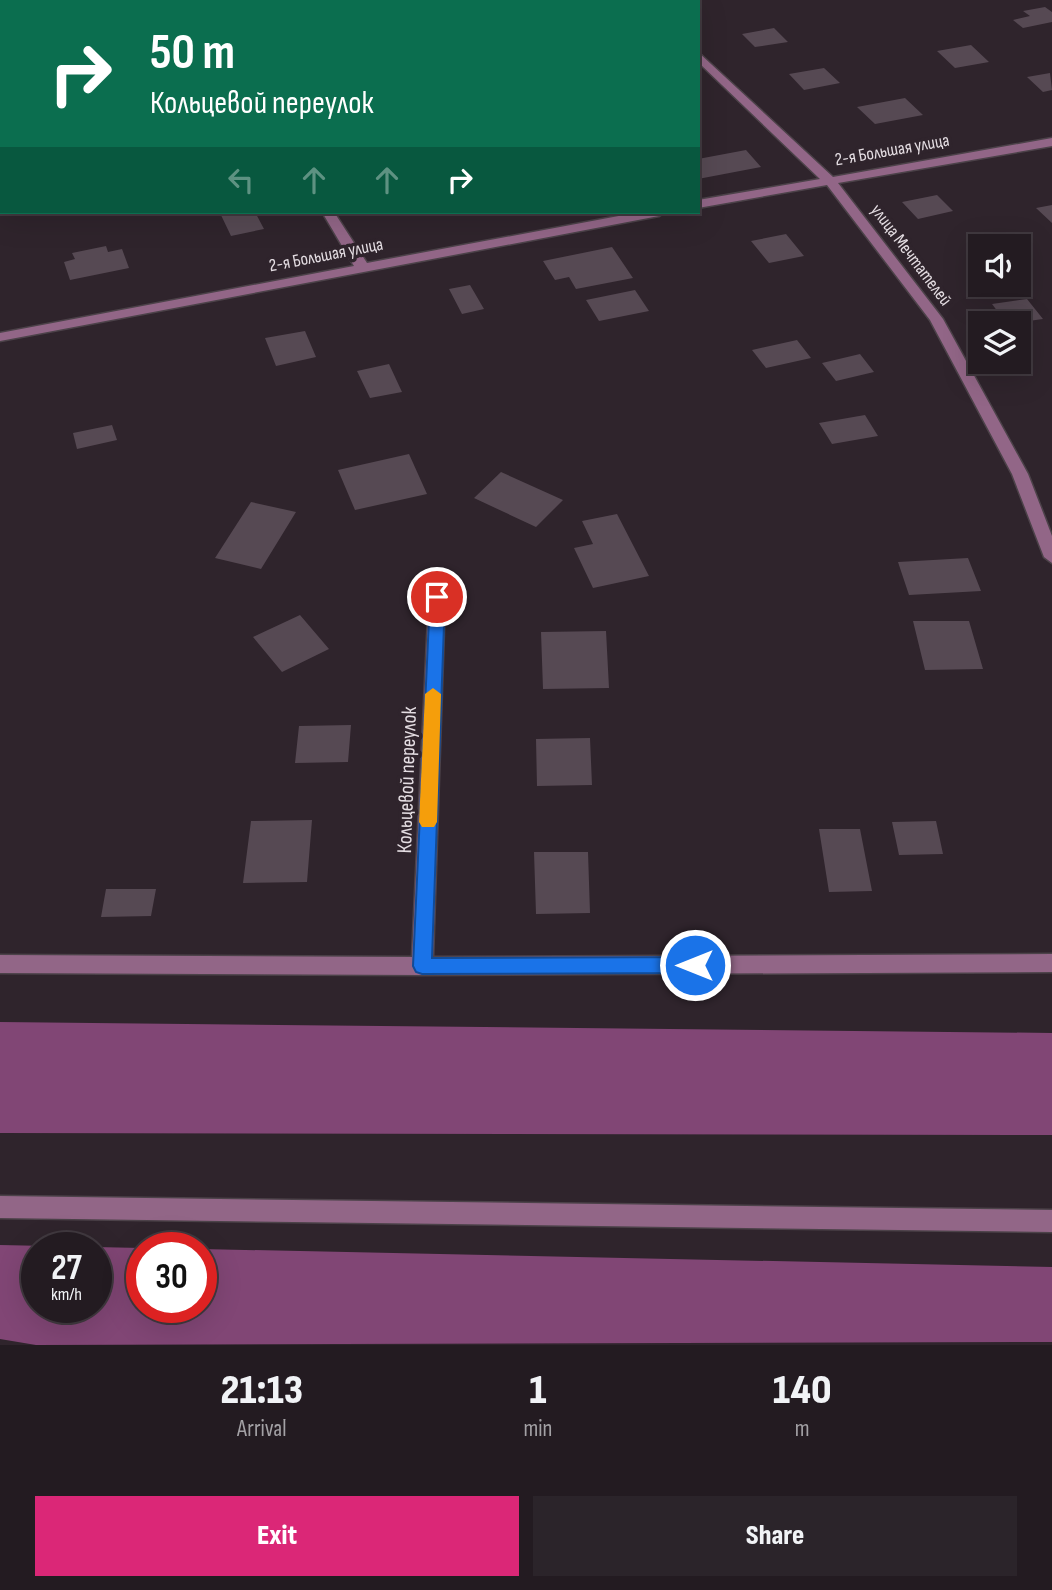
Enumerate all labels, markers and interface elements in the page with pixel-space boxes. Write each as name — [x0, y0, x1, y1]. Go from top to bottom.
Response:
text: 50 m — [150, 24, 235, 83]
icon: right — [35, 28, 126, 119]
text: Кольцевой переулок — [150, 84, 374, 123]
street label: 2-я Большая улица — [833, 130, 951, 170]
icon: left — [222, 161, 260, 199]
icon: ahead — [295, 161, 333, 199]
icon: ahead — [368, 161, 406, 199]
icon: right — [441, 161, 479, 199]
street label: улица Мечтателей — [866, 200, 956, 310]
street label: 2-я Большая улица — [267, 234, 385, 276]
map controls — [968, 234, 1031, 374]
button: sound — [968, 234, 1031, 297]
button: layers — [968, 311, 1031, 374]
pin — [407, 567, 467, 627]
icon: arrive — [418, 578, 456, 616]
street label: Кольцевой переулок — [392, 706, 422, 854]
position arrow — [658, 928, 732, 1002]
speed limit sign: 30 — [126, 1232, 217, 1323]
text: 27 — [51, 1247, 82, 1290]
text: km/h — [51, 1284, 82, 1305]
text: 21:13 — [220, 1365, 303, 1416]
text: 1 — [529, 1365, 547, 1416]
text: 140 — [773, 1365, 832, 1416]
text: Arrival — [237, 1415, 286, 1443]
text: min — [524, 1415, 552, 1443]
text: m — [795, 1415, 810, 1443]
button: Exit — [35, 1496, 519, 1576]
button: Share — [533, 1496, 1017, 1576]

